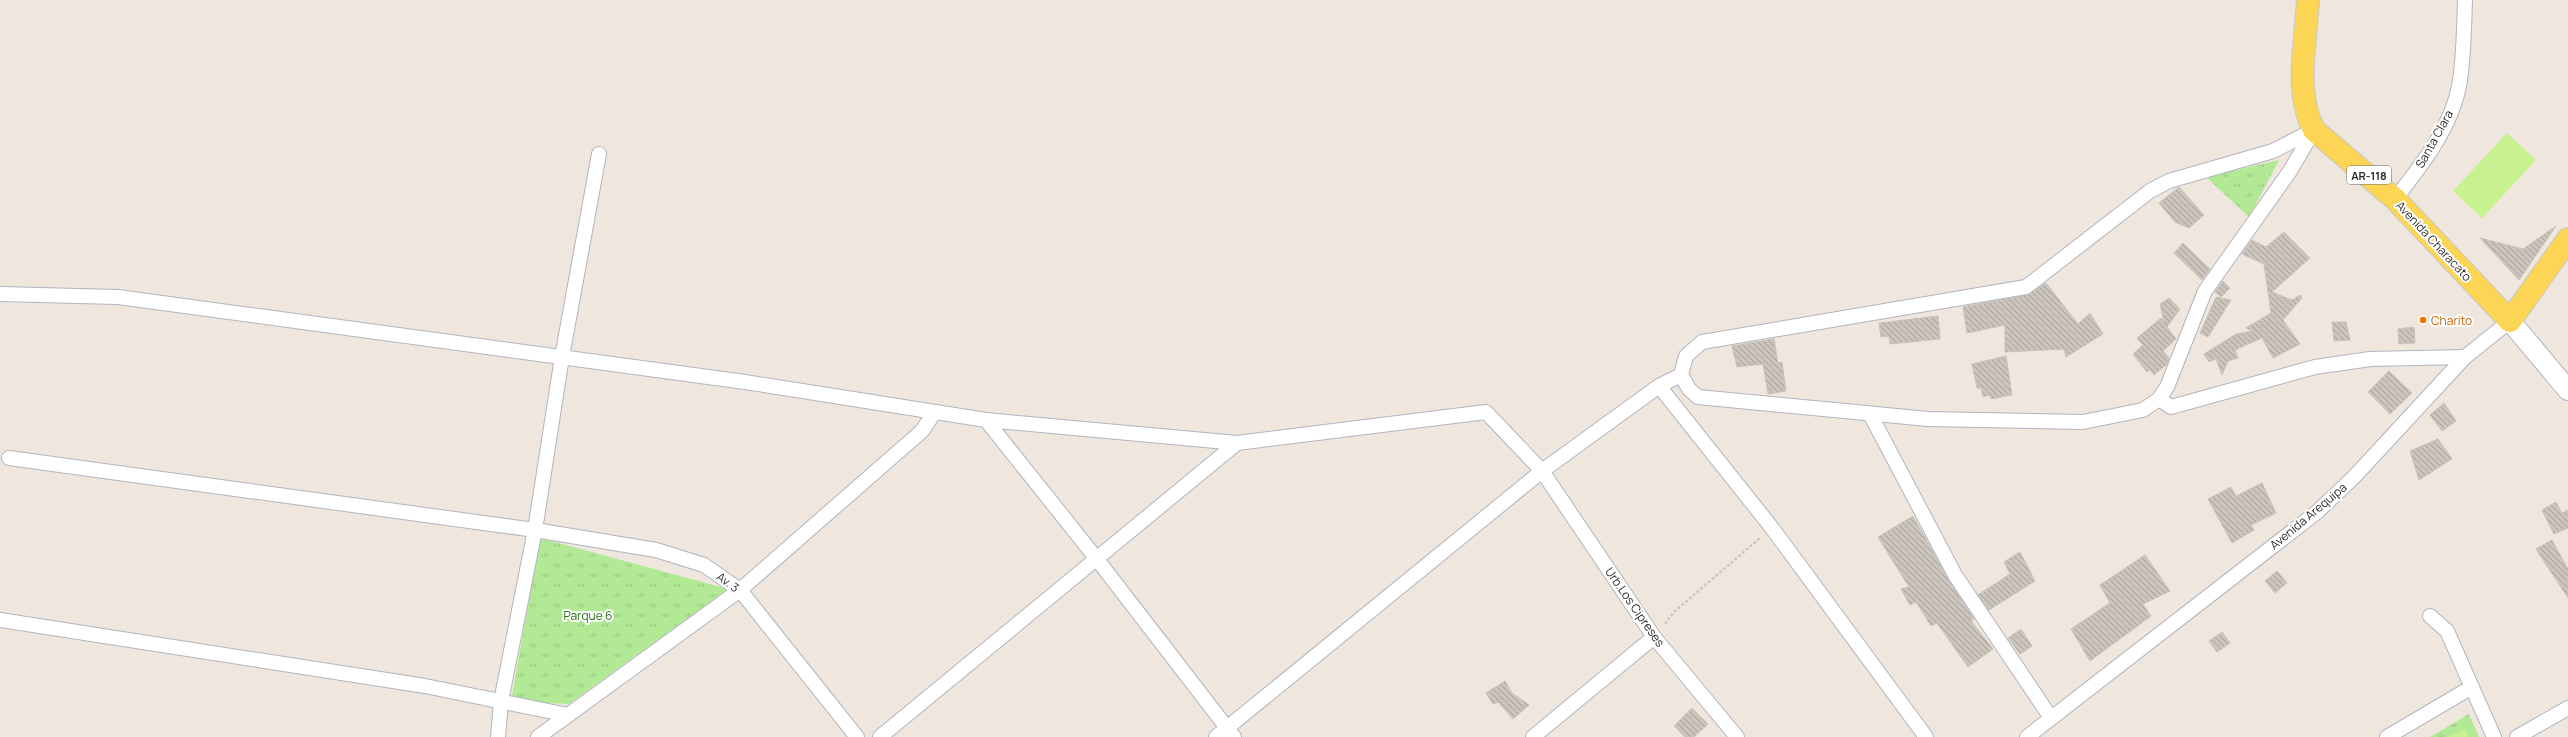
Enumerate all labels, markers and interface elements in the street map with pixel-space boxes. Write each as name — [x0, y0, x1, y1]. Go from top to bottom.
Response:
street label: Santa Clara — [2411, 107, 2457, 171]
road number: AR-118 — [2347, 166, 2391, 184]
street label: Avenida Characato — [2392, 197, 2476, 285]
place label: Charito — [2431, 312, 2472, 329]
marker: Charito — [2418, 315, 2428, 325]
street label: Avenida Arequipa — [2266, 479, 2350, 553]
street label: Urb.Los Cipreses — [1601, 564, 1669, 650]
street label: Av. 3 — [713, 568, 743, 596]
park label: Parque 6 — [563, 607, 613, 624]

